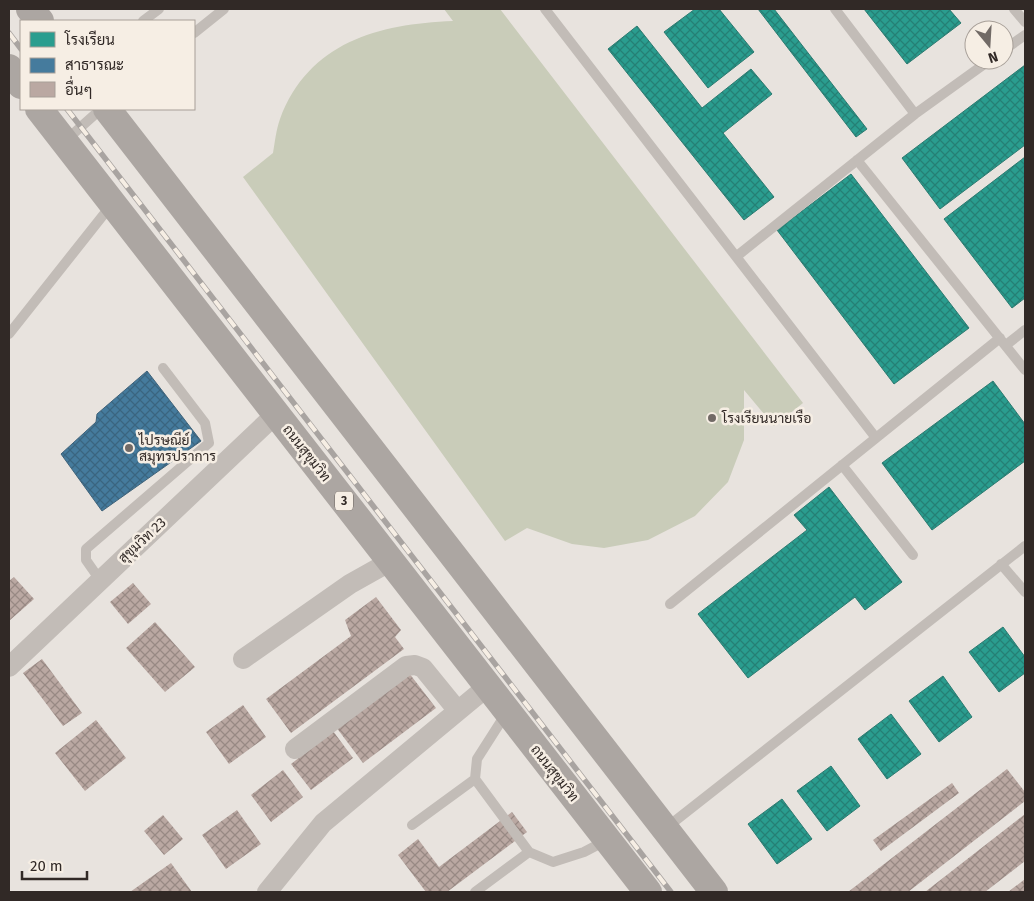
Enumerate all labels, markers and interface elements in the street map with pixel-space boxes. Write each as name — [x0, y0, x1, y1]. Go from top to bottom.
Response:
legend — [20, 20, 195, 110]
north arrow — [964, 20, 1014, 70]
text: โรงเรียน — [64, 30, 115, 49]
text: N — [986, 47, 1000, 66]
text: สาธารณะ — [65, 56, 124, 74]
text: อื่นๆ — [65, 75, 93, 99]
place label: โรงเรียนนายเรือ — [721, 409, 812, 427]
marker: โรงเรียนนายเรือ — [706, 412, 718, 424]
street label: ถนนสุขุมวิท — [278, 422, 334, 486]
place label: ไปรษณีย์ สมุทรปราการ — [138, 431, 216, 466]
marker: ไปรษณีย์ สมุทรปราการ — [123, 442, 135, 454]
road number: 3 — [335, 492, 353, 511]
street label: สุขุมวิท 23 — [115, 514, 170, 567]
street label: ถนนสุขุมวิท — [526, 742, 582, 806]
scale bar — [22, 848, 88, 880]
text: 20 m — [30, 857, 63, 875]

